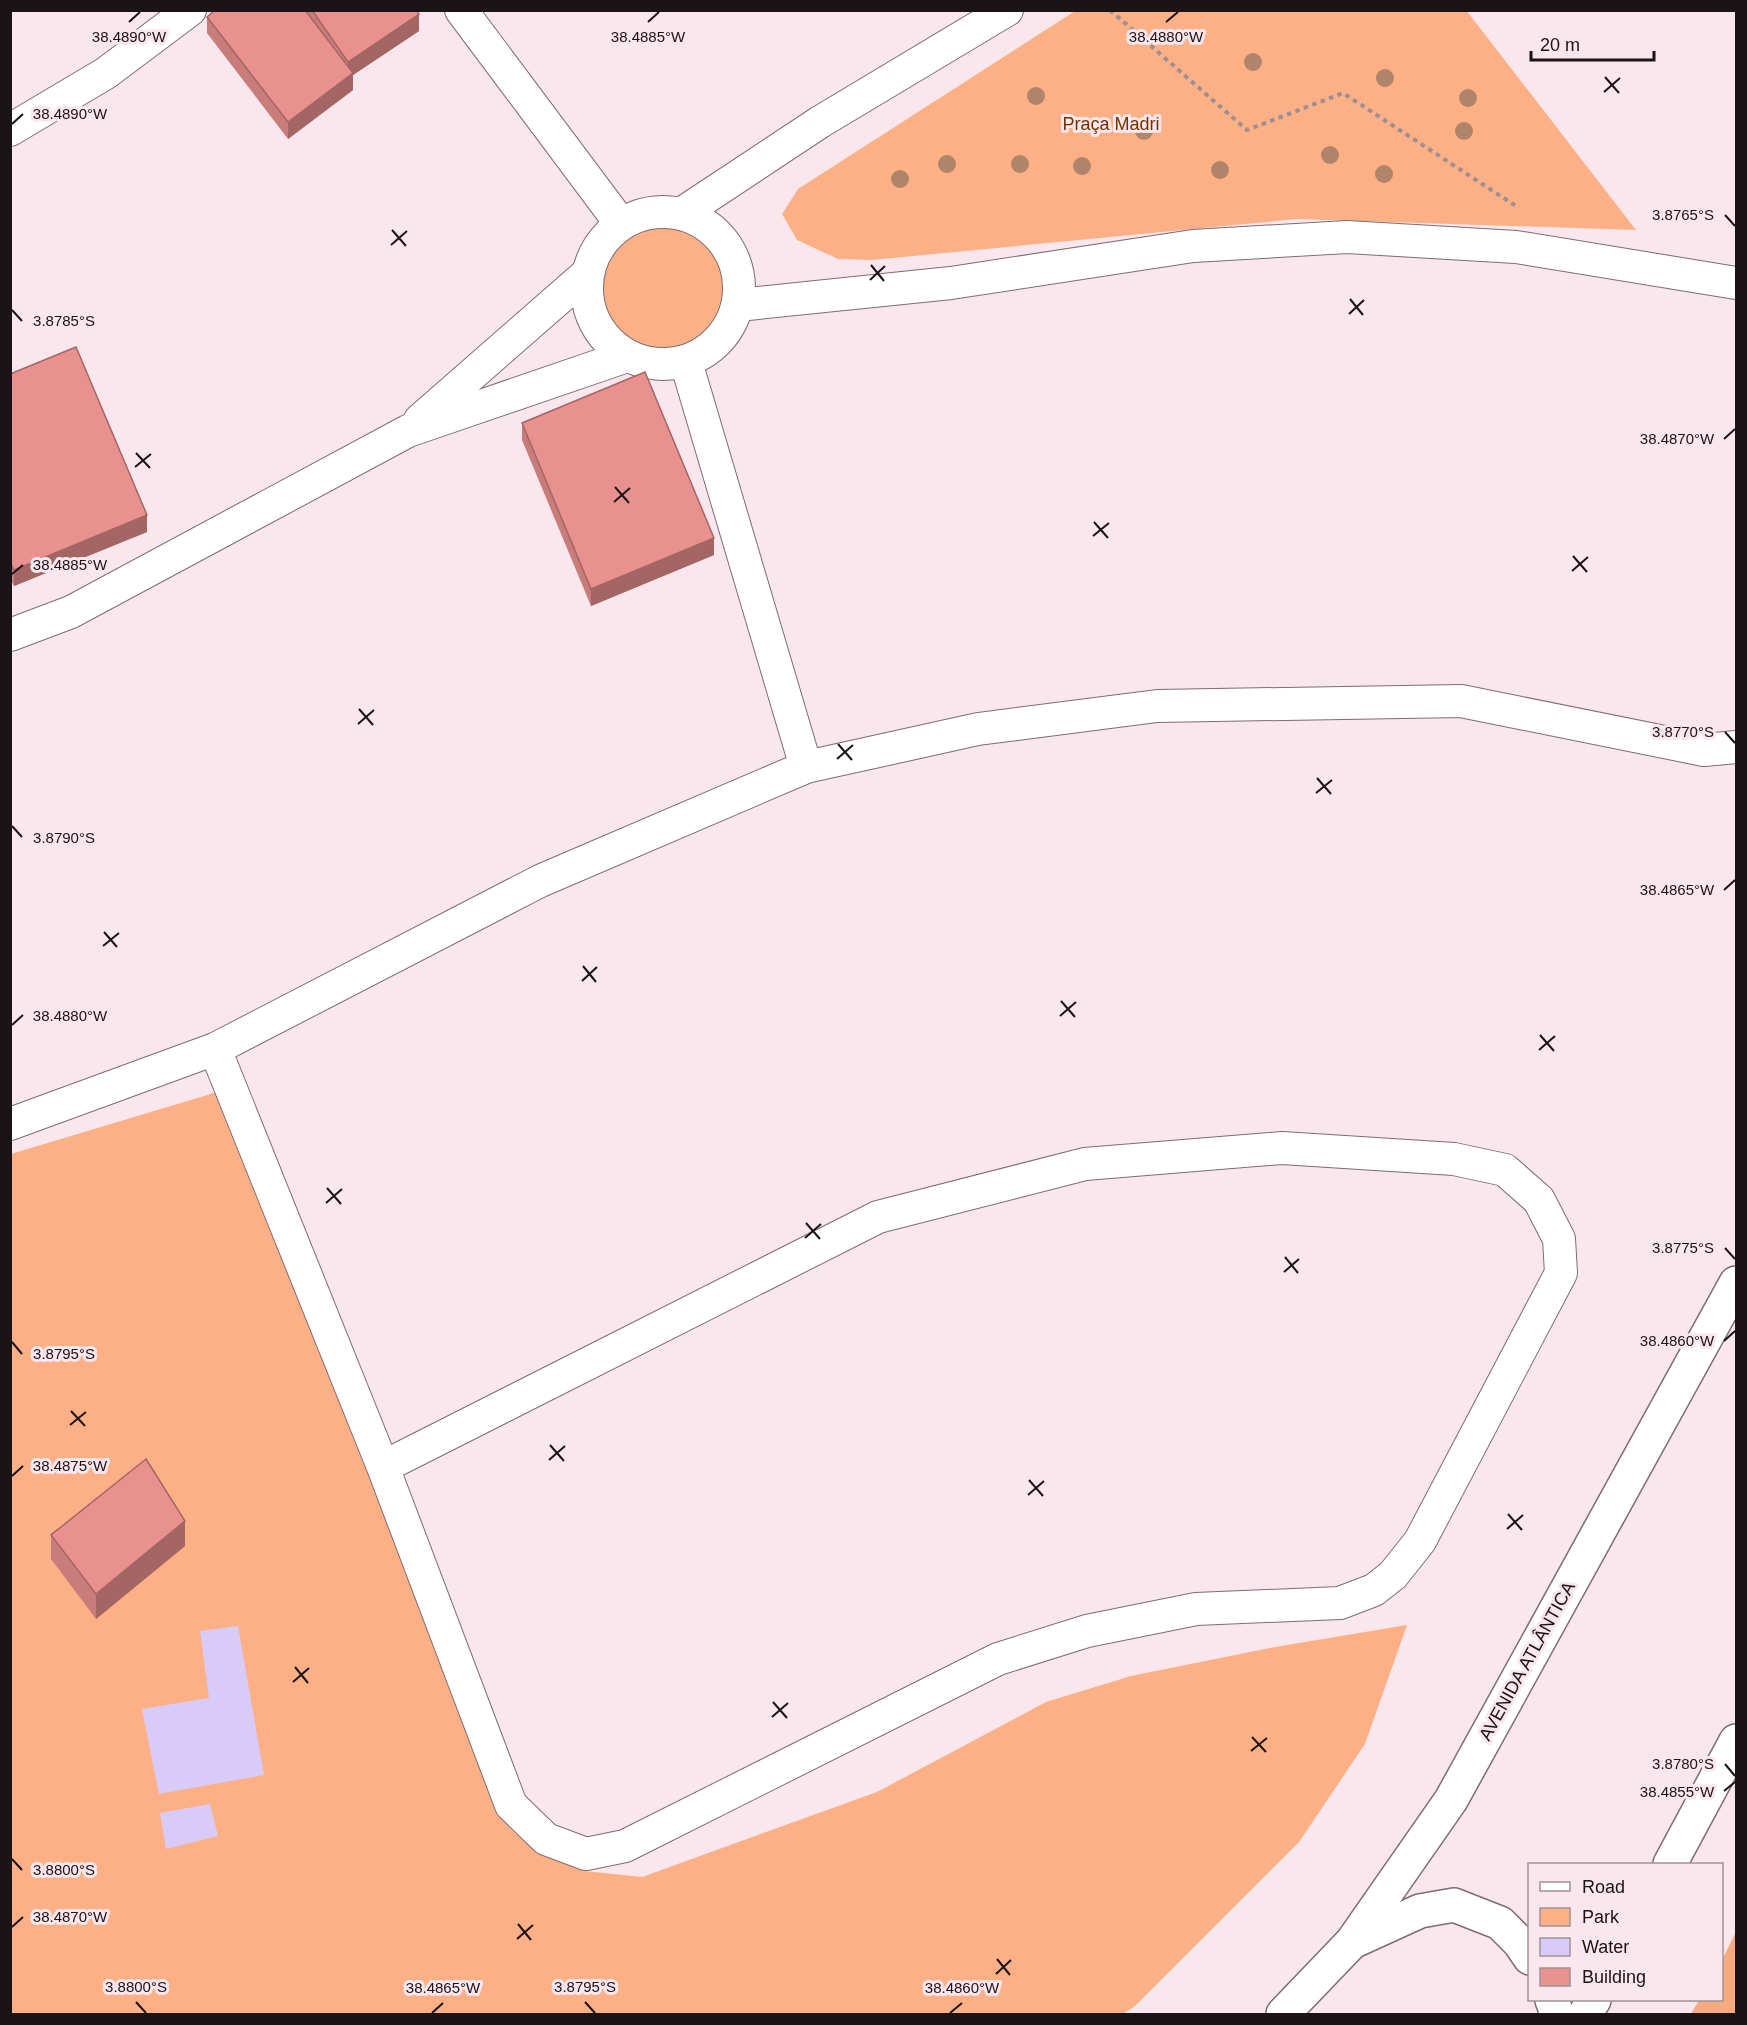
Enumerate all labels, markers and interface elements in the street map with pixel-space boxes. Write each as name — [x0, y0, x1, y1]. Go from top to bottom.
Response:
scale bar — [1531, 24, 1654, 62]
text: 38.4890°W — [92, 28, 167, 45]
text: 38.4885°W — [611, 28, 686, 45]
text: 38.4880°W — [1129, 28, 1204, 45]
text: 20 m — [1540, 35, 1580, 55]
text: 38.4890°W — [33, 105, 108, 122]
park label: Praça Madri — [1062, 114, 1160, 134]
text: 3.8765°S — [1652, 206, 1714, 223]
text: 3.8785°S — [33, 312, 95, 329]
text: 38.4870°W — [1640, 430, 1715, 447]
text: 38.4885°W — [33, 556, 108, 573]
text: 3.8770°S — [1652, 723, 1714, 740]
text: 3.8790°S — [33, 829, 95, 846]
text: 38.4865°W — [1640, 881, 1715, 898]
text: 38.4880°W — [33, 1007, 108, 1024]
text: 3.8775°S — [1652, 1239, 1714, 1256]
text: 38.4860°W — [1640, 1332, 1715, 1349]
text: 3.8795°S — [33, 1345, 95, 1362]
text: 38.4875°W — [33, 1457, 108, 1474]
street label: AVENIDA ATLÂNTICA — [1475, 1578, 1579, 1744]
text: 3.8780°S — [1652, 1755, 1714, 1772]
text: 38.4855°W — [1640, 1783, 1715, 1800]
text: 3.8800°S — [33, 1861, 95, 1878]
legend — [1528, 1863, 1723, 2001]
text: Road — [1582, 1877, 1625, 1897]
text: Park — [1582, 1907, 1620, 1927]
text: 38.4870°W — [33, 1908, 108, 1925]
text: Water — [1582, 1937, 1629, 1957]
text: Building — [1582, 1967, 1646, 1987]
text: 3.8800°S — [105, 1978, 167, 1995]
text: 3.8795°S — [554, 1978, 616, 1995]
text: 38.4865°W — [406, 1979, 481, 1996]
text: 38.4860°W — [925, 1979, 1000, 1996]

